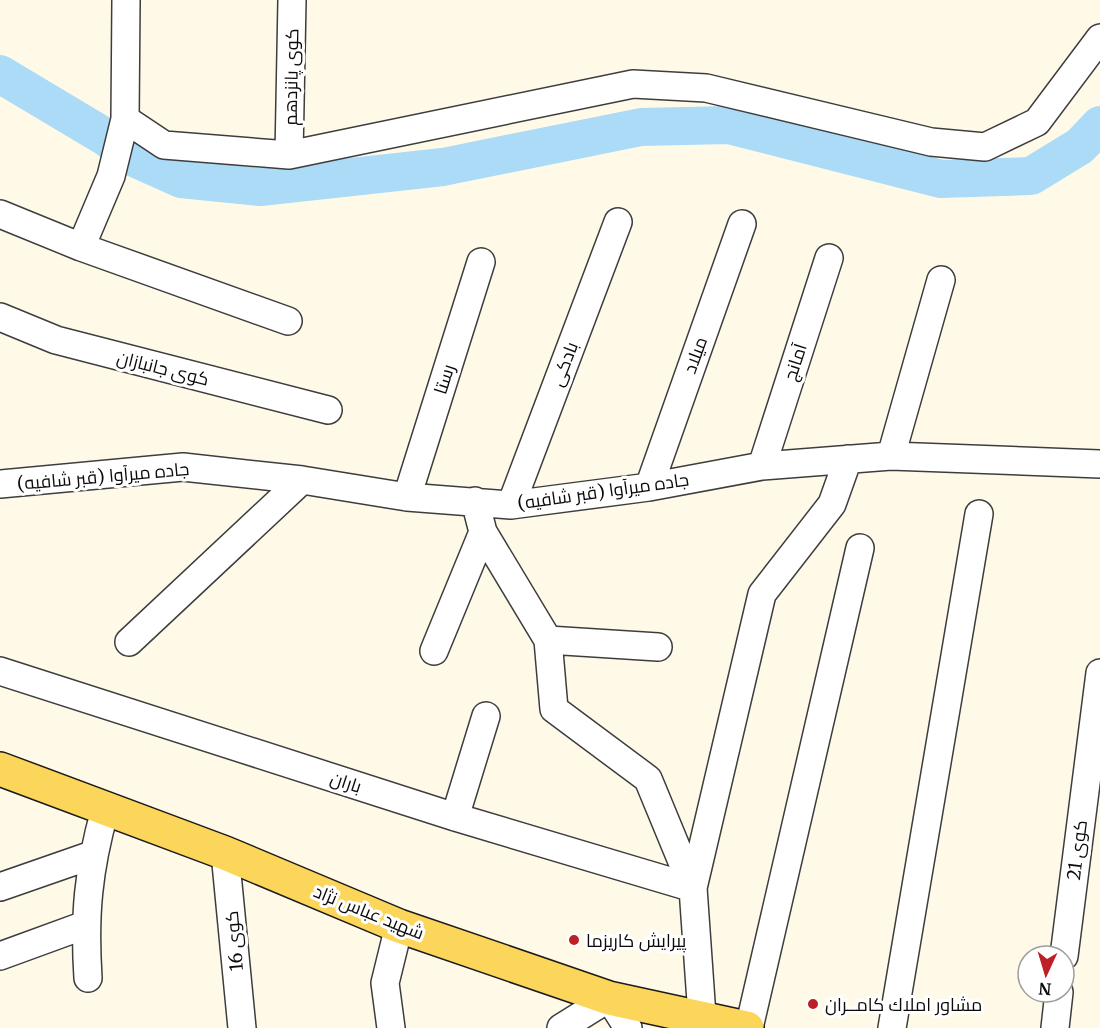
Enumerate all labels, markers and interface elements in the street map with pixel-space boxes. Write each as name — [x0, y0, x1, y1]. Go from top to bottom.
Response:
street label: کوی پانزدهم — [279, 28, 304, 126]
street label: میلاد — [678, 333, 712, 377]
street label: بادکی — [545, 338, 583, 390]
street label: آمانج — [778, 340, 813, 384]
street label: کوی جانبازان — [114, 345, 212, 391]
street label: رستا — [428, 361, 460, 397]
street label: جاده میرآوا (قبر شافیه) — [16, 457, 190, 495]
street label: جاده میرآوا (قبر شافیه) — [516, 468, 690, 514]
street label: باران — [327, 766, 365, 798]
street label: کوی 21 — [1062, 819, 1092, 881]
street label: شهید عباس نژاد — [310, 879, 428, 945]
street label: کوی 16 — [220, 910, 248, 972]
place label: پیرایش کاریزما — [586, 929, 686, 953]
marker: پیرایش کاریزما — [567, 933, 581, 947]
north arrow — [1016, 944, 1076, 1004]
text: N — [1038, 979, 1052, 999]
place label: مشاور املاك كامــران — [825, 993, 982, 1016]
marker: مشاور املاك كامــران — [806, 997, 820, 1011]

